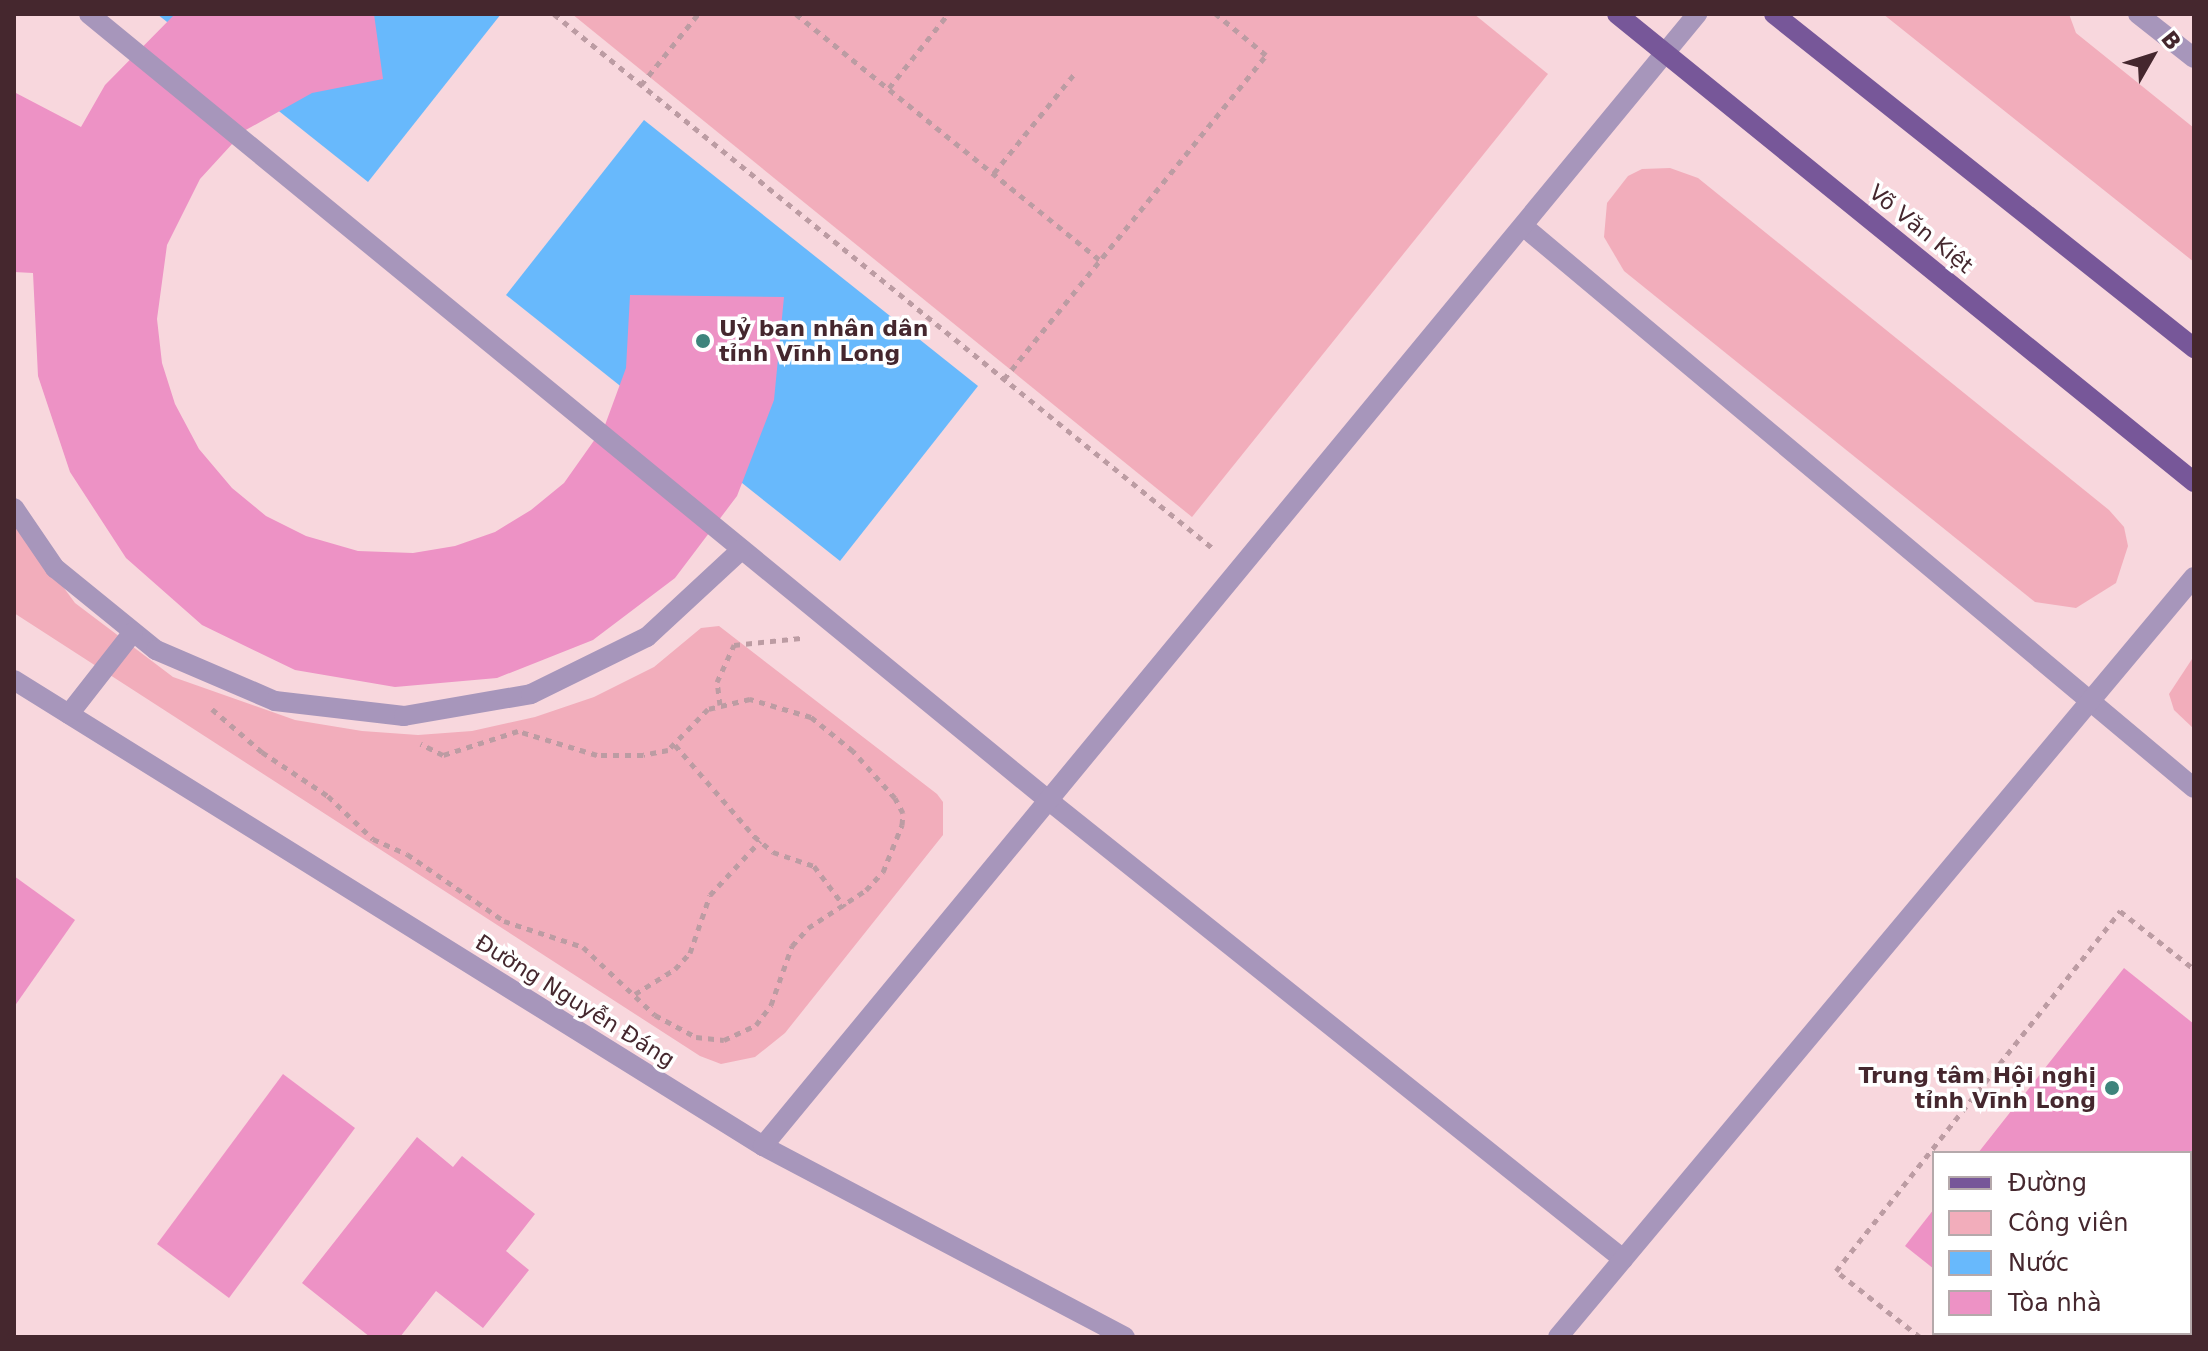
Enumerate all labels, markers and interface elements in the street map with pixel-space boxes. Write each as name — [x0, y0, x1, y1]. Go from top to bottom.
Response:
north arrow — [2112, 16, 2192, 96]
text: B — [2156, 26, 2186, 55]
street label: Võ Văn Kiệt — [1864, 179, 1978, 279]
place label: Uỷ ban nhân dân tỉnh Vĩnh Long — [719, 315, 929, 366]
marker: Uỷ ban nhân dân tỉnh Vĩnh Long — [694, 332, 712, 350]
street label: Đường Nguyễn Đáng — [471, 929, 679, 1073]
place label: Trung tâm Hội nghị tỉnh Vĩnh Long — [1859, 1062, 2096, 1114]
marker: Trung tâm Hội nghị tỉnh Vĩnh Long — [2103, 1079, 2121, 1097]
legend — [1932, 1151, 2192, 1335]
text: Đường — [2008, 1169, 2087, 1197]
text: Công viên — [2008, 1209, 2128, 1237]
text: Nước — [2008, 1249, 2069, 1277]
text: Tòa nhà — [2008, 1289, 2102, 1317]

